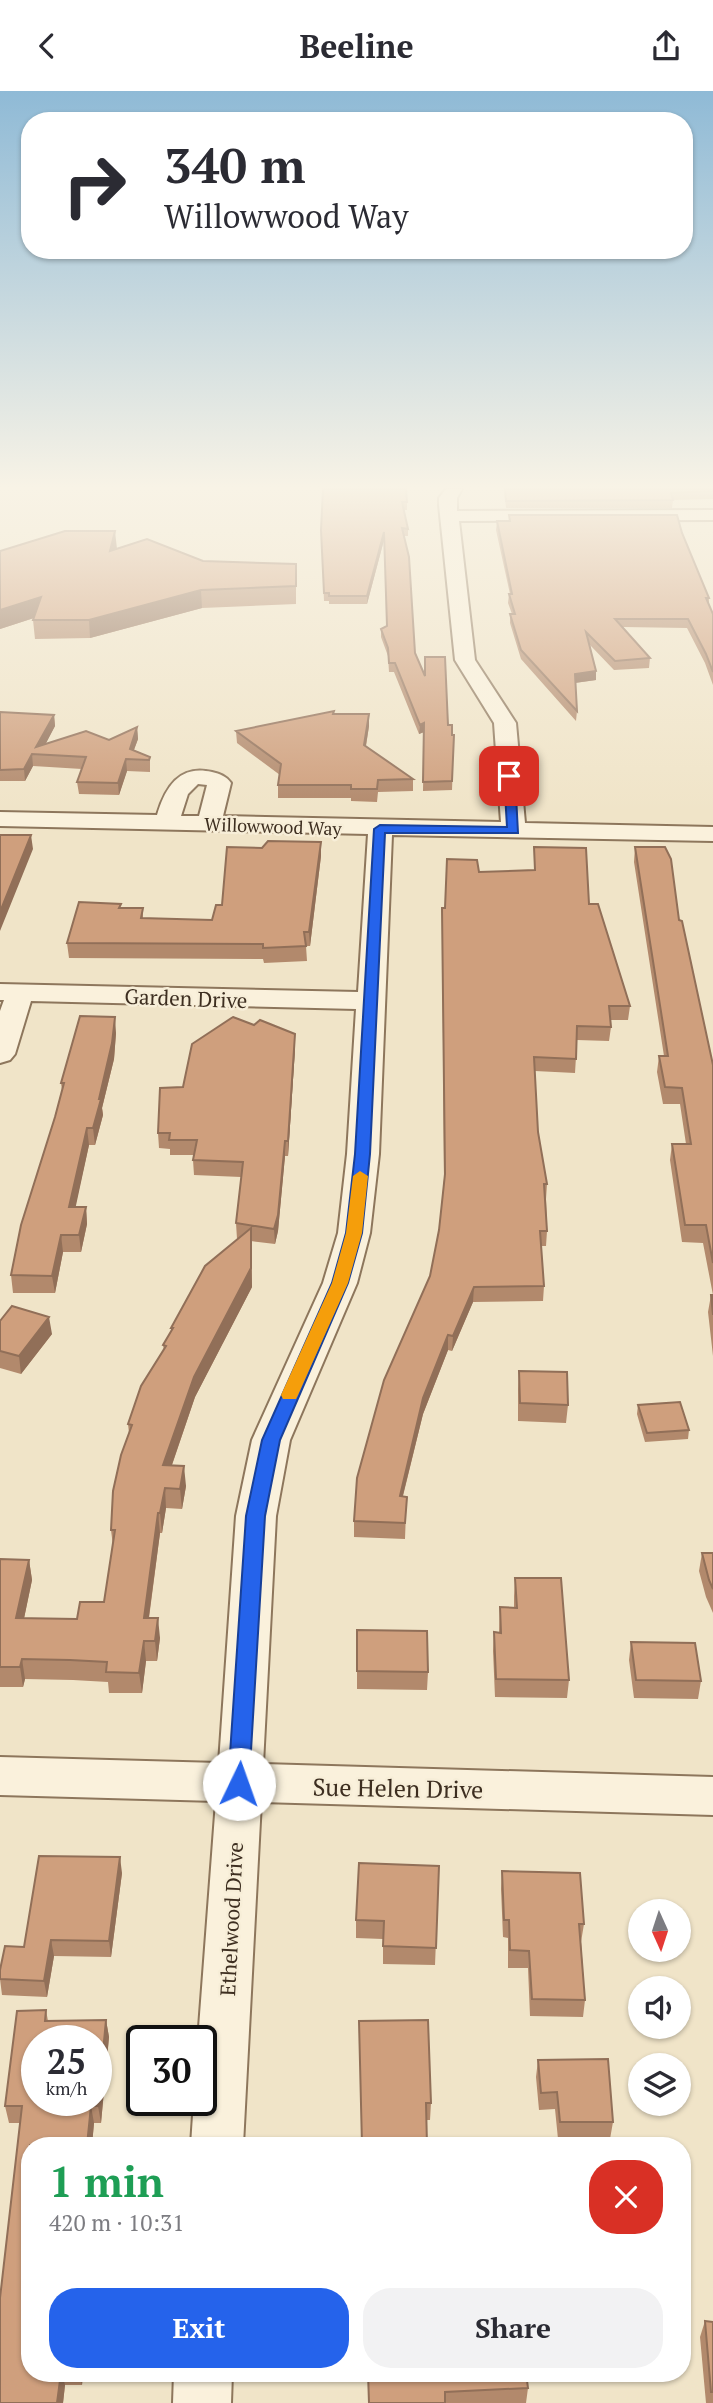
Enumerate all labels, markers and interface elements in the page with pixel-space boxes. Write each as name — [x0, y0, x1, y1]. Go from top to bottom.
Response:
text: Beeline — [299, 25, 414, 67]
icon: back — [28, 27, 66, 65]
icon: share — [647, 27, 685, 65]
text: 340 m — [164, 132, 306, 197]
icon: right — [49, 140, 140, 231]
text: Willowwood Way — [164, 195, 408, 237]
pin — [479, 746, 539, 806]
icon: arrive — [490, 757, 528, 795]
street label: Willowwood Way — [204, 812, 343, 840]
street label: Garden Drive — [124, 982, 248, 1014]
position arrow — [202, 1747, 276, 1821]
street label: Sue Helen Drive — [312, 1771, 484, 1805]
street label: Ethelwood Drive — [213, 1841, 249, 1997]
north arrow — [628, 1899, 691, 1962]
map controls — [628, 1899, 691, 2116]
button: sound — [628, 1976, 691, 2039]
speed limit sign: 30 — [126, 2025, 217, 2116]
text: 25 — [47, 2038, 86, 2084]
button: layers — [628, 2053, 691, 2116]
text: km/h — [46, 2076, 87, 2100]
text: 1 min — [49, 2153, 164, 2209]
button: close — [589, 2160, 663, 2234]
text: 420 m · 10:31 — [49, 2207, 184, 2238]
button: Exit — [49, 2288, 349, 2368]
button: Share — [363, 2288, 663, 2368]

